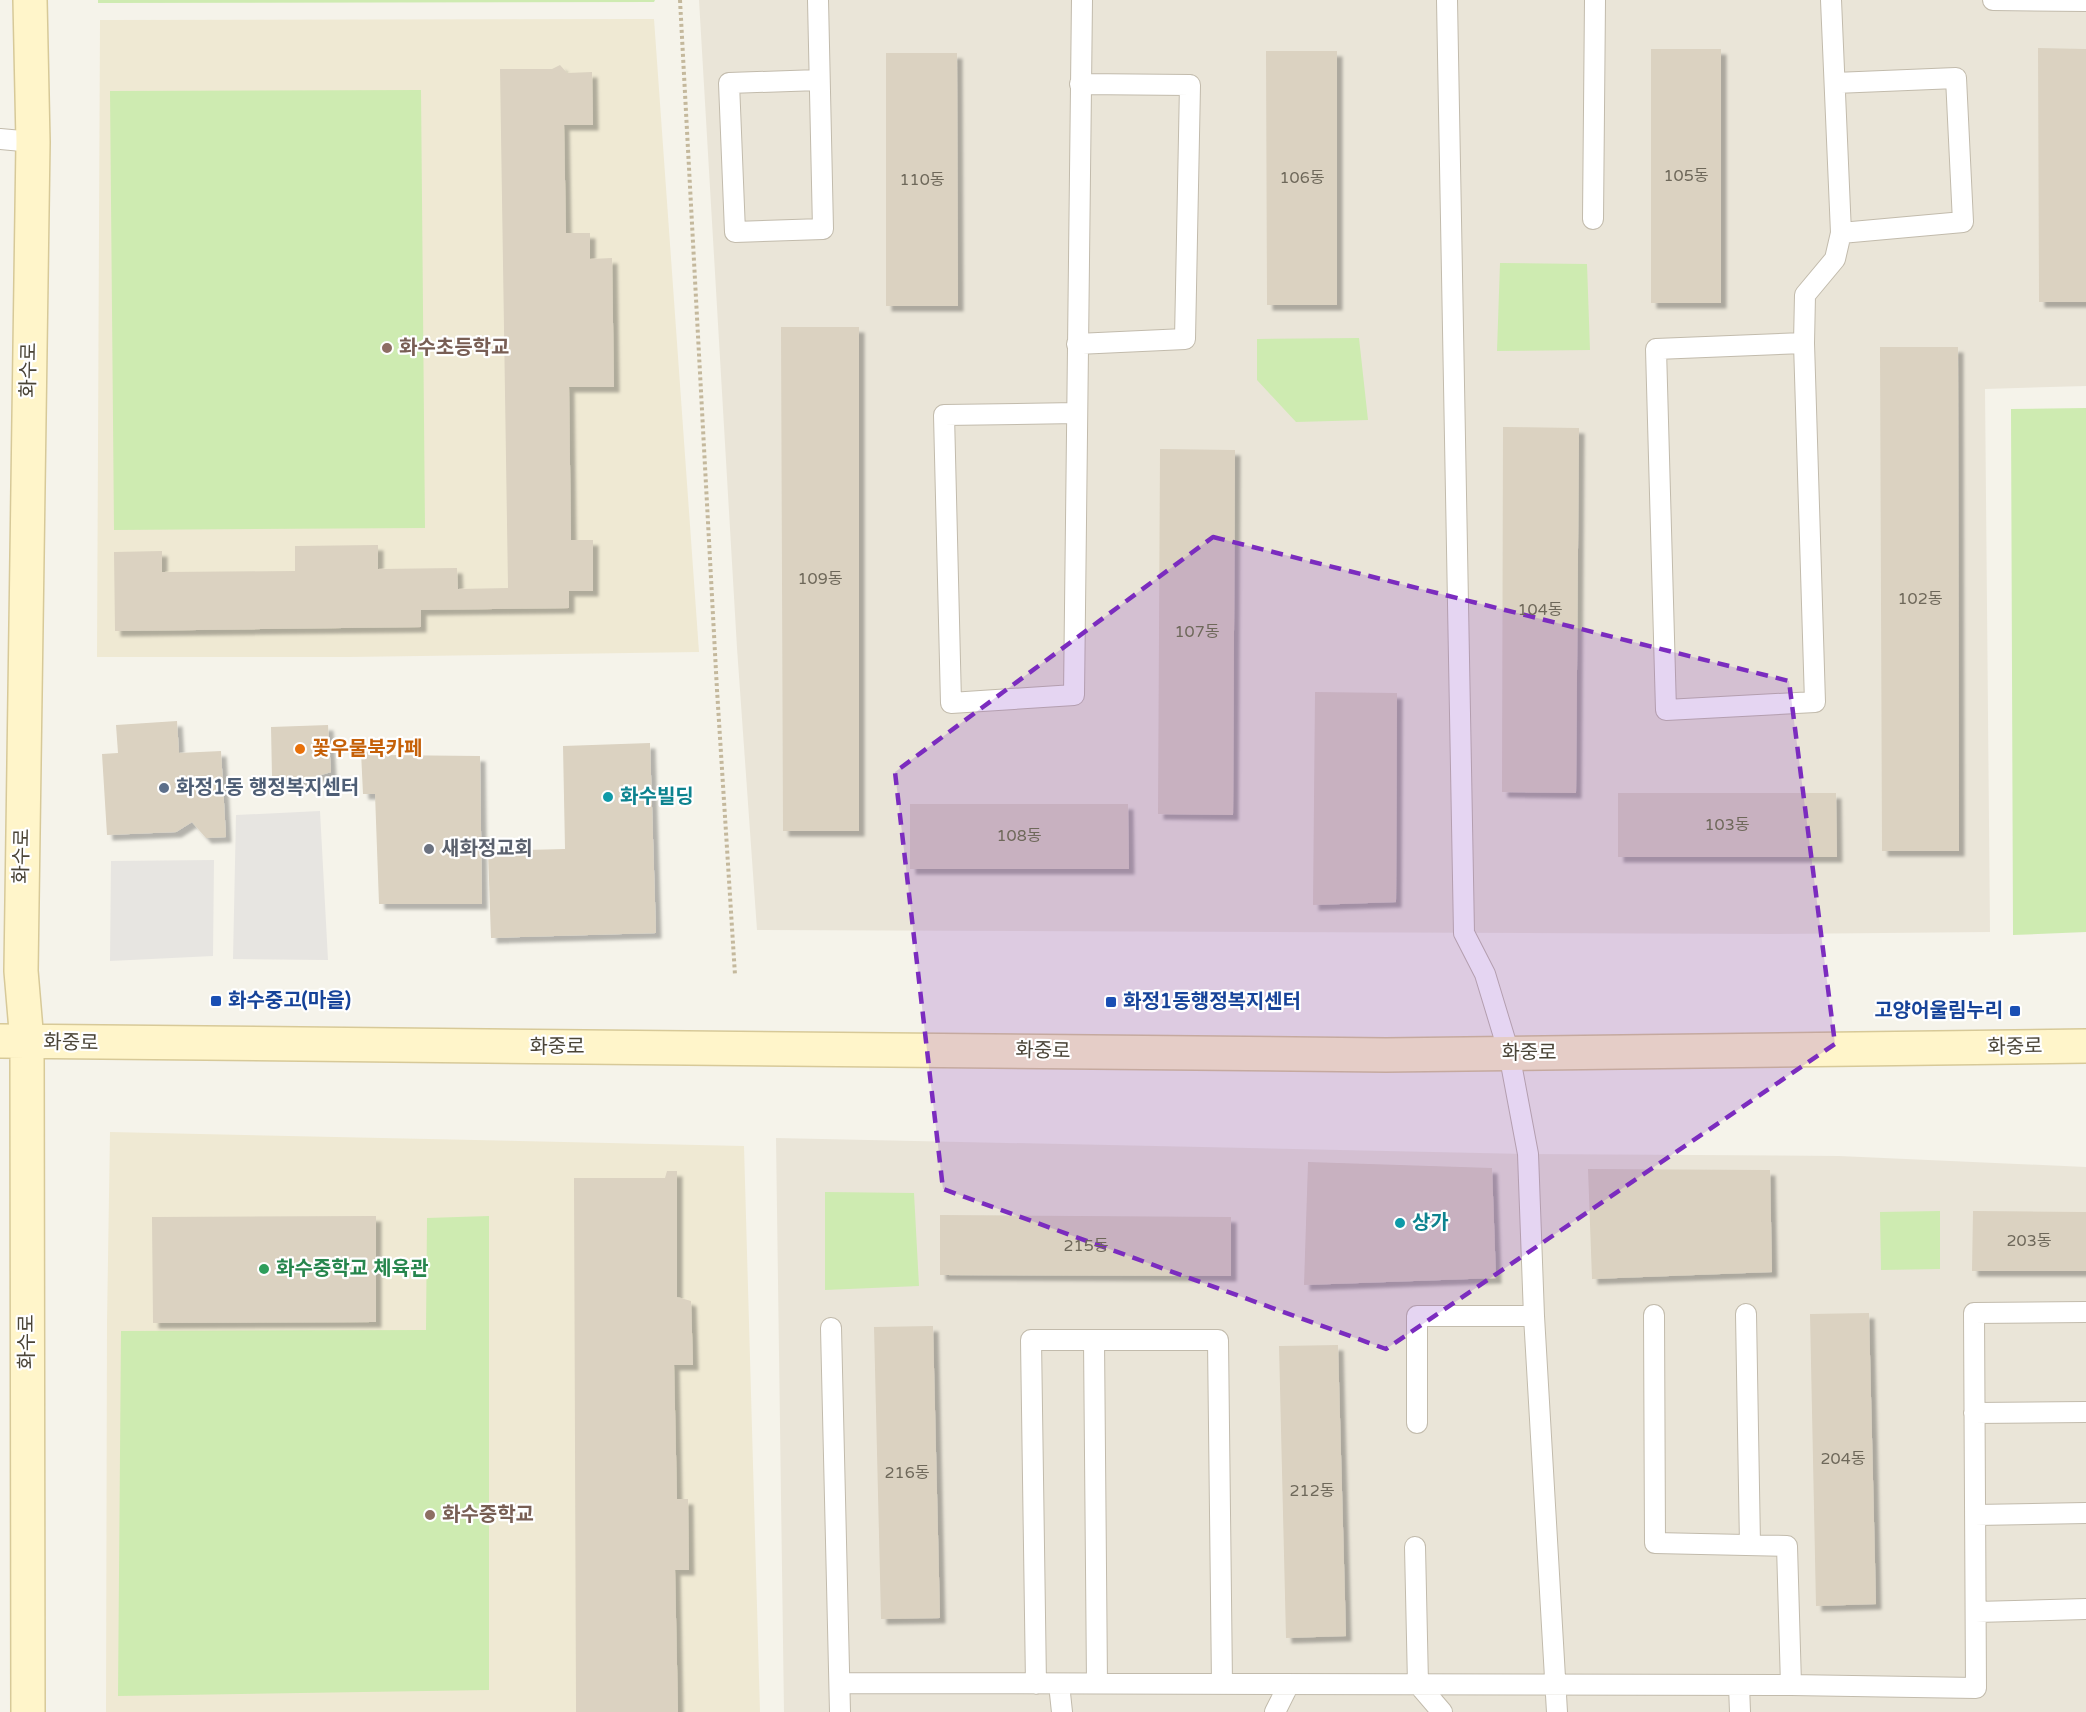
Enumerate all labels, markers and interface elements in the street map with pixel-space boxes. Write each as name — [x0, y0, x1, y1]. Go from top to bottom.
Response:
house number: 105동 — [1664, 166, 1709, 186]
house number: 106동 — [1280, 168, 1325, 188]
house number: 110동 — [900, 170, 945, 190]
place label: 화수초등학교 — [399, 336, 509, 360]
marker: 화수초등학교 — [380, 341, 394, 355]
street label: 화수로 — [17, 342, 41, 398]
house number: 109동 — [798, 569, 843, 589]
house number: 102동 — [1898, 589, 1943, 609]
house number: 104동 — [1518, 600, 1563, 620]
house number: 107동 — [1175, 622, 1220, 642]
place label: 꽃우물북카페 — [312, 737, 422, 761]
marker: 꽃우물북카페 — [293, 742, 307, 756]
place label: 화정1동 행정복지센터 — [176, 776, 359, 800]
marker: 화정1동 행정복지센터 — [157, 781, 171, 795]
place label: 화수빌딩 — [620, 785, 694, 809]
marker: 화수빌딩 — [601, 790, 615, 804]
house number: 103동 — [1705, 815, 1750, 835]
house number: 108동 — [997, 826, 1042, 846]
street label: 화수로 — [10, 828, 34, 884]
place label: 새화정교회 — [441, 837, 533, 861]
marker: 새화정교회 — [422, 842, 436, 856]
place label: 화수중고(마을) — [228, 989, 351, 1013]
place label: 화정1동행정복지센터 — [1123, 990, 1301, 1014]
marker: 화수중고(마을) — [209, 994, 223, 1008]
marker: 화정1동행정복지센터 — [1104, 995, 1118, 1009]
place label: 고양어울림누리 — [1874, 999, 2003, 1023]
marker: 고양어울림누리 — [2008, 1004, 2022, 1018]
street label: 화중로 — [43, 1031, 99, 1055]
street label: 화중로 — [529, 1035, 585, 1059]
street label: 화중로 — [1987, 1035, 2043, 1059]
street label: 화중로 — [1015, 1039, 1071, 1063]
street label: 화중로 — [1501, 1041, 1557, 1065]
place label: 상가 — [1412, 1211, 1449, 1235]
marker: 상가 — [1393, 1216, 1407, 1230]
house number: 203동 — [2007, 1231, 2052, 1251]
house number: 215동 — [1064, 1236, 1109, 1256]
place label: 화수중학교 체육관 — [276, 1257, 429, 1281]
marker: 화수중학교 체육관 — [257, 1262, 271, 1276]
street label: 화수로 — [15, 1314, 39, 1370]
house number: 204동 — [1821, 1449, 1866, 1469]
house number: 216동 — [885, 1463, 930, 1483]
house number: 212동 — [1290, 1481, 1335, 1501]
place label: 화수중학교 — [442, 1503, 534, 1527]
marker: 화수중학교 — [423, 1508, 437, 1522]

